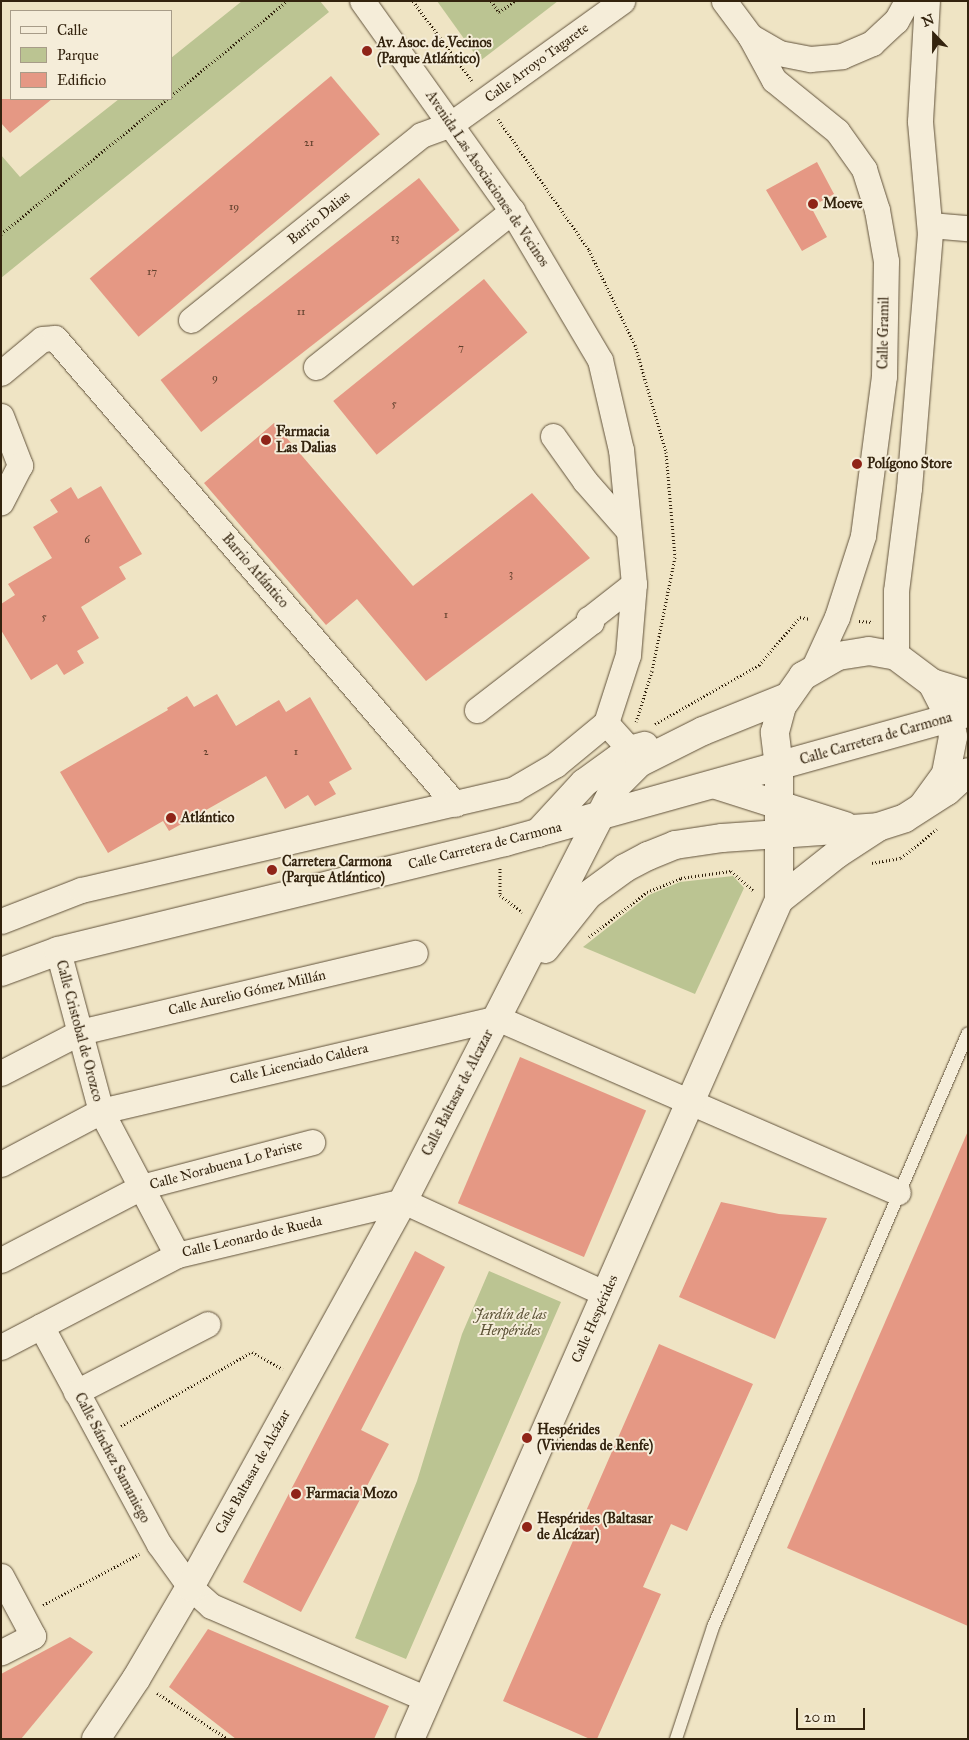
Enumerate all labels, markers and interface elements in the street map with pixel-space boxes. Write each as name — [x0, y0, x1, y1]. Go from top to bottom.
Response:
legend — [10, 10, 172, 100]
north arrow — [909, 10, 959, 60]
text: N — [920, 11, 937, 31]
street label: Calle Arroyo Tagarete — [482, 20, 592, 106]
text: Calle — [57, 21, 88, 39]
place label: Av. Asoc. de Vecinos (Parque Atlántico) — [377, 35, 492, 68]
marker: Av. Asoc. de Vecinos (Parque Atlántico) — [361, 45, 373, 57]
text: Parque — [57, 46, 99, 64]
text: Edificio — [57, 71, 106, 89]
street label: Avenida Las Asociaciones de Vecinos — [422, 88, 552, 270]
house number: 21 — [304, 136, 314, 150]
street label: Barrio Dalias — [284, 188, 354, 248]
place label: Moeve — [823, 196, 863, 212]
marker: Moeve — [807, 198, 819, 210]
house number: 19 — [229, 200, 239, 214]
house number: 13 — [391, 231, 399, 245]
house number: 17 — [147, 265, 157, 279]
street label: Calle Gramil — [875, 297, 893, 369]
house number: 11 — [297, 305, 305, 319]
house number: 7 — [458, 341, 464, 355]
house number: 9 — [212, 371, 218, 385]
house number: 5 — [391, 397, 397, 411]
place label: Farmacia Las Dalias — [276, 424, 336, 457]
marker: Farmacia Las Dalias — [260, 434, 272, 446]
place label: Polígono Store — [867, 456, 952, 472]
marker: Polígono Store — [851, 458, 863, 470]
street label: Barrio Atlántico — [218, 530, 292, 612]
house number: 6 — [84, 533, 90, 547]
house number: 3 — [509, 567, 513, 581]
house number: 1 — [444, 608, 448, 622]
house number: 5 — [41, 610, 47, 624]
street label: Calle Carretera de Carmona — [798, 709, 954, 769]
house number: 2 — [203, 745, 209, 759]
house number: 1 — [294, 745, 298, 759]
place label: Atlántico — [181, 810, 234, 826]
marker: Atlántico — [165, 812, 177, 824]
street label: Calle Carretera de Carmona — [407, 819, 563, 873]
place label: Carretera Carmona (Parque Atlántico) — [282, 854, 392, 886]
marker: Carretera Carmona (Parque Atlántico) — [266, 864, 278, 876]
street label: Calle Cristobal de Orozco — [52, 958, 106, 1104]
street label: Calle Aurelio Gómez Millán — [167, 967, 327, 1019]
street label: Calle Baltasar de Alcazar — [419, 1027, 497, 1159]
street label: Calle Licenciado Caldera — [228, 1040, 370, 1088]
street label: Calle Norabuena Lo Pariste — [148, 1137, 304, 1193]
street label: Calle Leonardo de Rueda — [181, 1213, 323, 1261]
street label: Calle Hespérides — [568, 1272, 622, 1366]
park label: Jardín de las Herpérides — [473, 1307, 547, 1340]
street label: Calle Sánchez Samaniego — [71, 1390, 153, 1526]
street label: Calle Baltasar de Alcázar — [212, 1407, 294, 1537]
place label: Hespérides (Viviendas de Renfe) — [537, 1422, 653, 1454]
marker: Hespérides (Viviendas de Renfe) — [521, 1432, 533, 1444]
place label: Farmacia Mozo — [306, 1486, 397, 1502]
marker: Farmacia Mozo — [290, 1488, 302, 1500]
place label: Hespérides (Baltasar de Alcázar) — [537, 1511, 653, 1544]
marker: Hespérides (Baltasar de Alcázar) — [521, 1521, 533, 1533]
scale bar — [799, 1698, 868, 1730]
text: 20 m — [804, 1708, 836, 1726]

